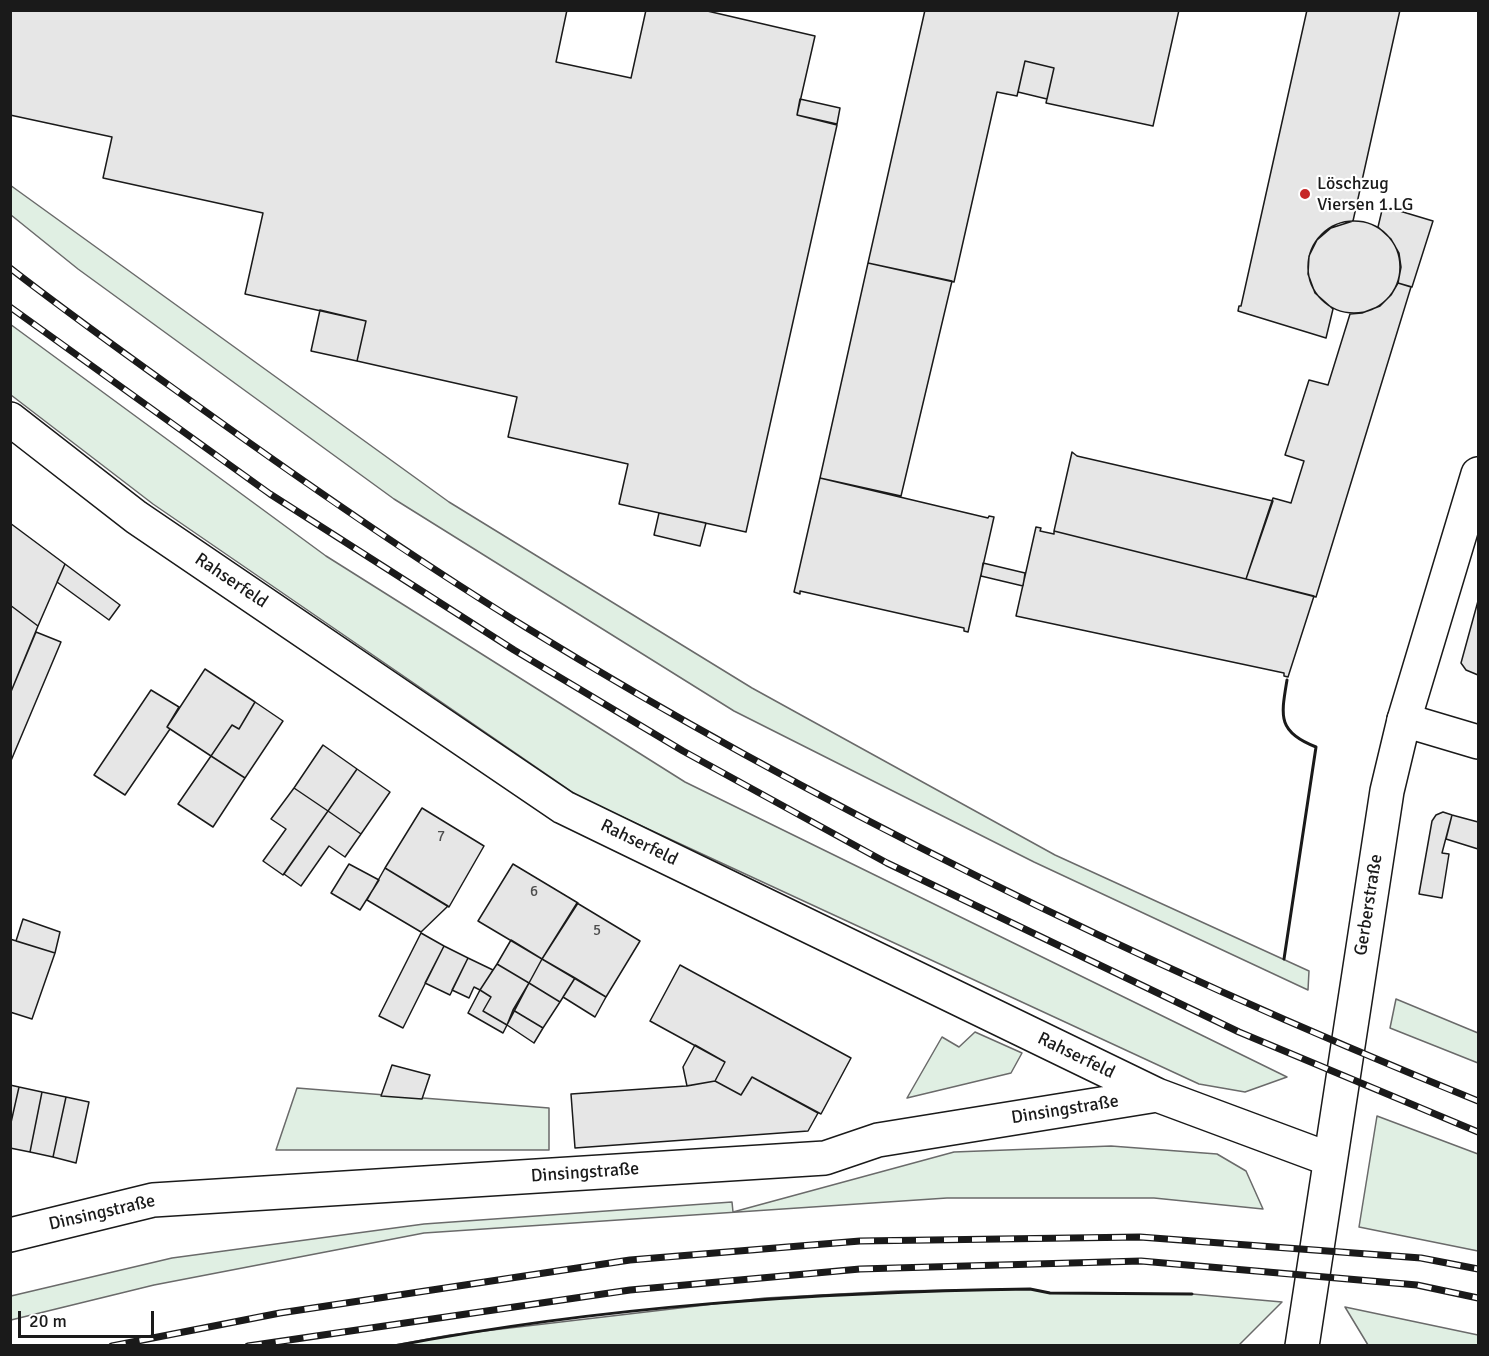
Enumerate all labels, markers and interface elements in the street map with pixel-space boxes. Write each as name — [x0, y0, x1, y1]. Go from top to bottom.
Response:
place label: Löschzug Viersen 1.LG — [1317, 173, 1413, 216]
marker: Löschzug Viersen 1.LG — [1298, 187, 1312, 201]
street label: Rahserfeld — [190, 549, 272, 613]
street label: Rahserfeld — [597, 815, 681, 871]
house number: 7 — [437, 828, 445, 846]
street label: Gerberstraße — [1350, 853, 1388, 957]
house number: 6 — [530, 883, 538, 901]
house number: 5 — [593, 922, 601, 940]
street label: Rahserfeld — [1034, 1028, 1118, 1084]
street label: Dinsingstraße — [1010, 1091, 1120, 1129]
street label: Dinsingstraße — [530, 1158, 640, 1188]
street label: Dinsingstraße — [47, 1190, 157, 1236]
scale bar — [21, 1299, 158, 1337]
text: 20 m — [29, 1310, 67, 1332]

